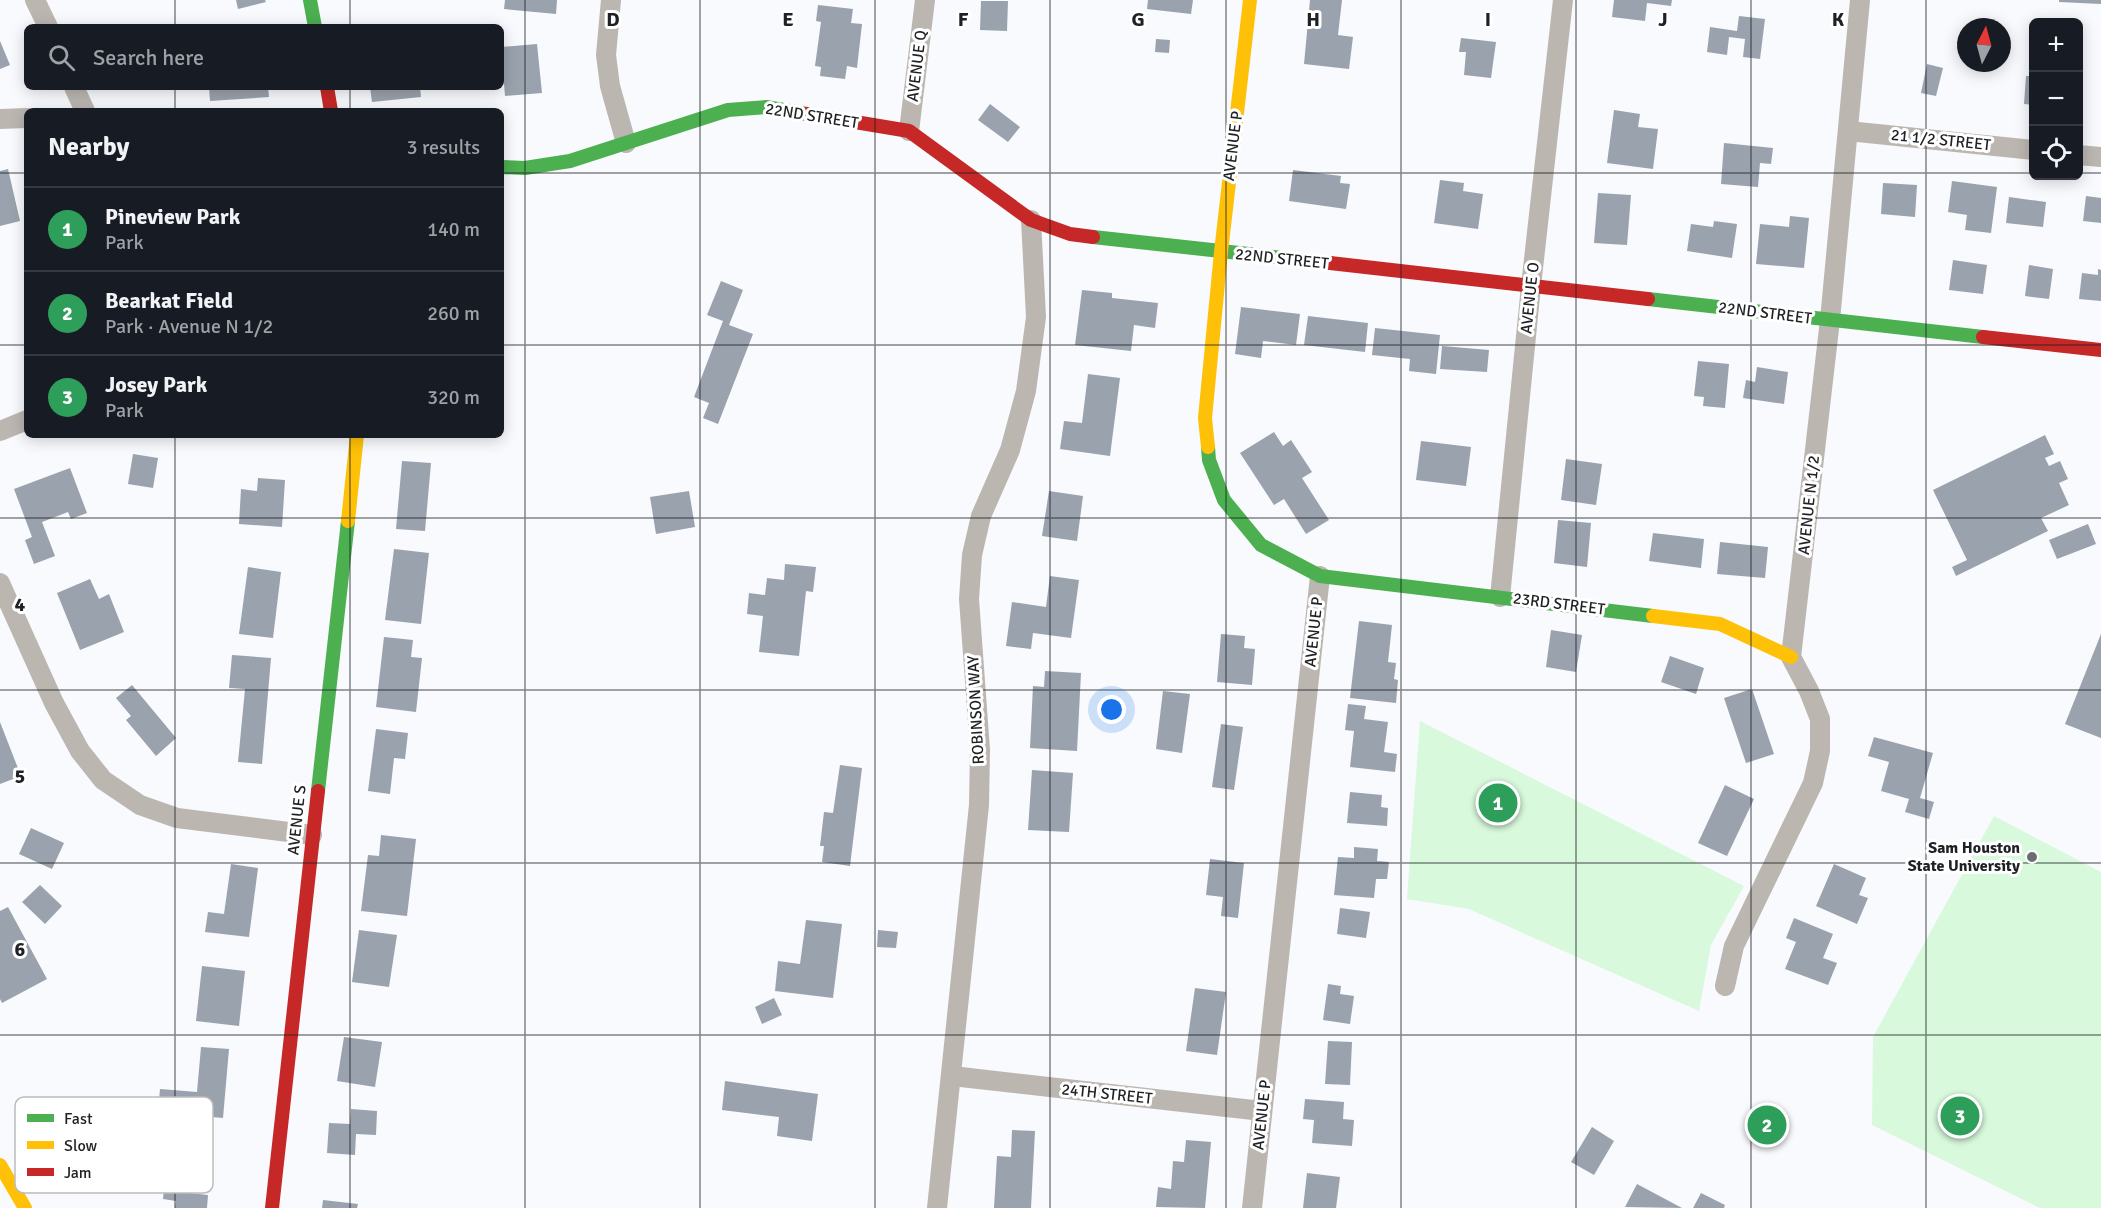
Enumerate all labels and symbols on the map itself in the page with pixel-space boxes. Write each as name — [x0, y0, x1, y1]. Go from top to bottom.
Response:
text: D — [606, 7, 620, 32]
text: E — [782, 7, 794, 32]
text: F — [958, 7, 969, 32]
text: G — [1131, 7, 1145, 32]
text: H — [1306, 7, 1320, 32]
text: I — [1485, 7, 1491, 32]
text: J — [1658, 7, 1668, 32]
text: K — [1832, 7, 1845, 32]
north arrow — [1957, 18, 2011, 72]
street label: AVENUE Q — [903, 29, 931, 103]
street label: 22ND STREET — [764, 99, 860, 133]
street label: AVENUE P — [1219, 110, 1247, 182]
street label: 21 1/2 STREET — [1890, 125, 1992, 155]
street label: 22ND STREET — [1234, 244, 1330, 274]
street label: AVENUE O — [1516, 261, 1544, 335]
street label: 22ND STREET — [1717, 297, 1813, 329]
street label: AVENUE N 1/2 — [1794, 454, 1824, 556]
street label: 23RD STREET — [1512, 588, 1606, 620]
text: 4 — [15, 592, 26, 617]
street label: AVENUE P — [1300, 596, 1328, 668]
street label: ROBINSON WAY — [963, 655, 989, 765]
your location — [1097, 695, 1126, 724]
text: 5 — [15, 764, 25, 789]
pin: 1 — [1478, 780, 1518, 826]
street label: AVENUE S — [283, 784, 311, 856]
place label: Sam Houston State University — [1908, 838, 2020, 876]
marker: Sam Houston State University — [2025, 850, 2039, 864]
text: 6 — [15, 937, 26, 962]
street label: 24TH STREET — [1061, 1079, 1154, 1109]
street label: AVENUE P — [1248, 1079, 1276, 1151]
pin: 3 — [1940, 1094, 1980, 1138]
legend — [15, 1097, 213, 1193]
pin: 2 — [1748, 1102, 1786, 1148]
text: Fast — [64, 1109, 93, 1129]
text: Slow — [64, 1136, 98, 1156]
text: Jam — [64, 1163, 92, 1183]

